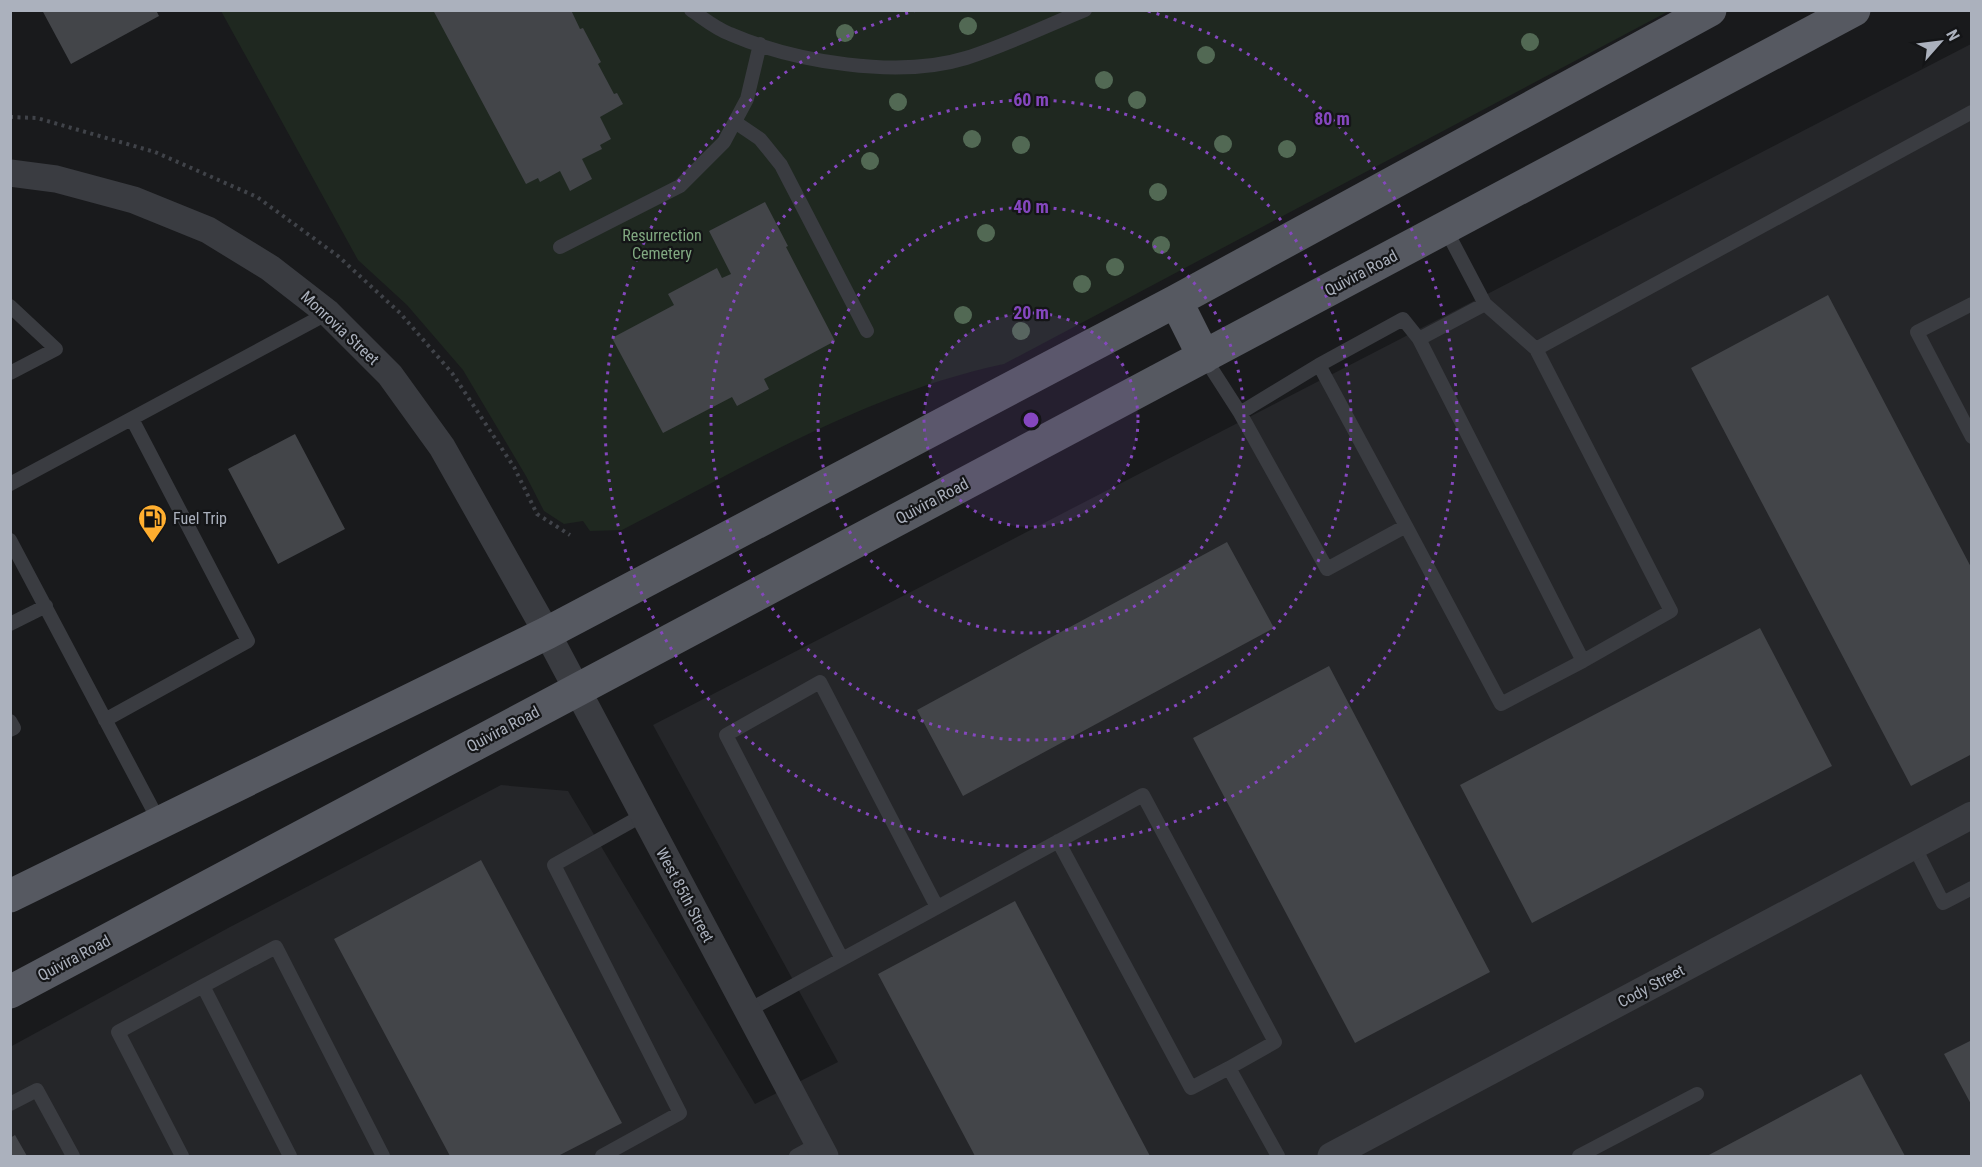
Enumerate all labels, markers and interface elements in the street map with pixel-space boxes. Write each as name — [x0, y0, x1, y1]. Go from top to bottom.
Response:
north arrow — [1910, 12, 1970, 72]
text: N — [1942, 26, 1963, 44]
text: 60 m — [1013, 89, 1049, 110]
text: 80 m — [1314, 108, 1350, 129]
text: 40 m — [1013, 196, 1049, 217]
park label: Resurrection Cemetery — [622, 226, 702, 263]
street label: Quivira Road — [1321, 246, 1401, 300]
street label: Monrovia Street — [297, 287, 383, 369]
text: 20 m — [1013, 302, 1049, 323]
centre of rings — [1021, 410, 1041, 430]
street label: Quivira Road — [892, 474, 972, 528]
fuel station icon: Fuel Trip — [136, 502, 168, 544]
place label: Fuel Trip — [173, 509, 227, 528]
street label: Quivira Road — [463, 702, 543, 756]
street label: West 85th Street — [652, 844, 718, 946]
street label: Quivira Road — [34, 931, 114, 985]
street label: Cody Street — [1614, 960, 1688, 1011]

